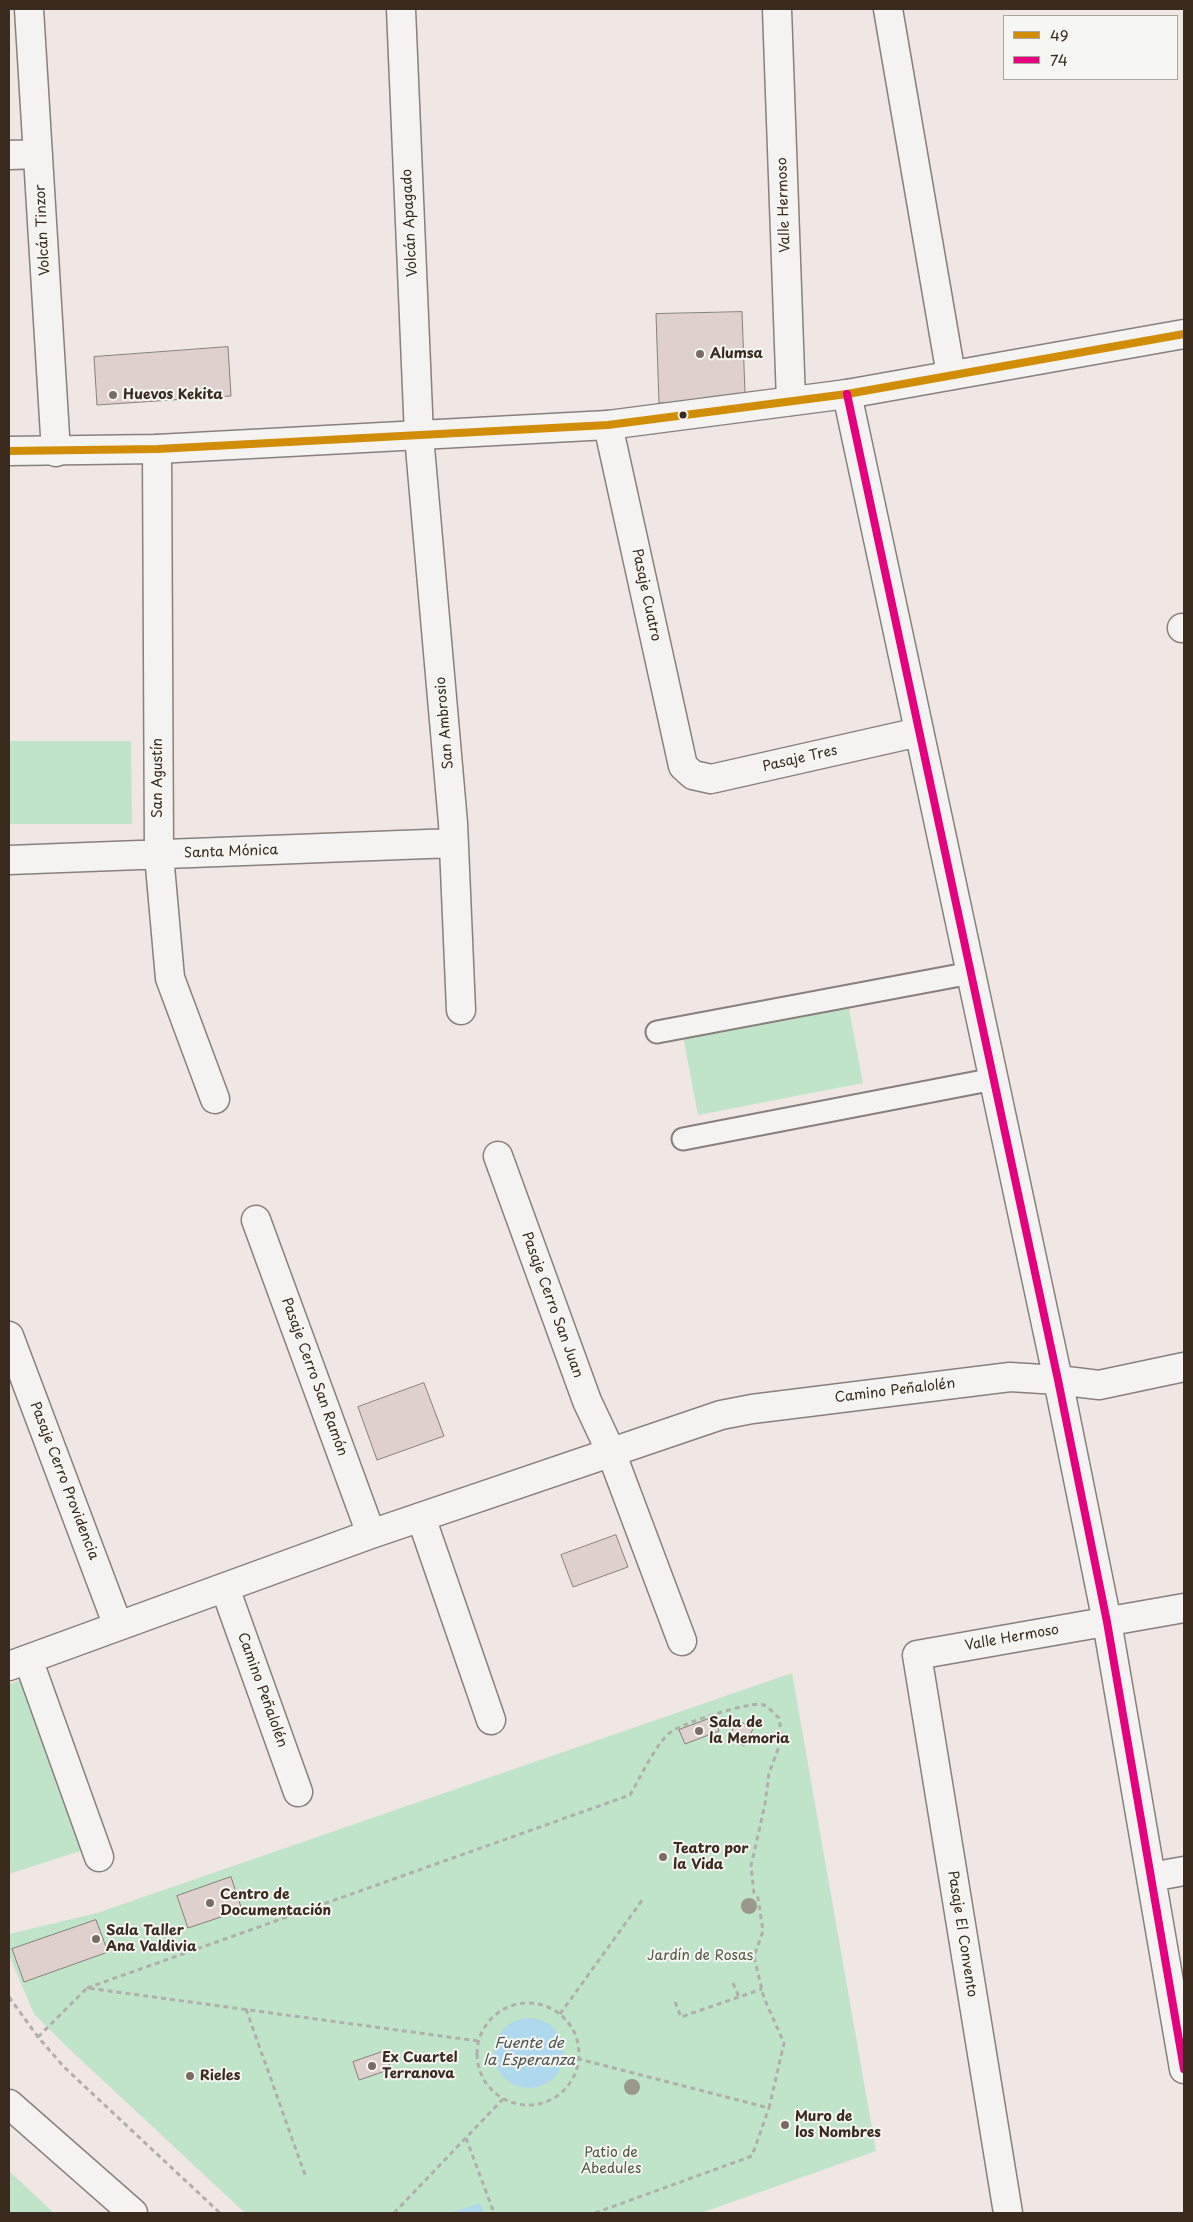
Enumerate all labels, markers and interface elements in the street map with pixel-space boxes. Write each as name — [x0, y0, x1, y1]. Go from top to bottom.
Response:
legend — [1003, 15, 1178, 80]
text: 49 — [1050, 23, 1068, 46]
text: 74 — [1050, 48, 1068, 71]
street label: Valle Hermoso — [774, 157, 794, 253]
street label: Volcán Apagado — [399, 169, 421, 277]
street label: Volcán Tinzor — [32, 184, 54, 276]
place label: Alumsa — [710, 346, 763, 362]
marker: Alumsa — [694, 348, 706, 360]
place label: Huevos Kekita — [123, 387, 223, 403]
marker: Huevos Kekita — [107, 389, 119, 401]
unlabelled marker — [678, 410, 688, 420]
street label: Pasaje Cuatro — [628, 547, 664, 643]
street label: San Ambrosio — [433, 676, 457, 770]
street label: San Agustín — [150, 738, 166, 818]
street label: Pasaje Tres — [761, 742, 839, 776]
street label: Santa Mónica — [183, 842, 279, 862]
street label: Pasaje Cerro San Juan — [518, 1230, 586, 1380]
street label: Pasaje Cerro San Ramón — [277, 1296, 351, 1458]
street label: Camino Peñalolén — [834, 1375, 956, 1407]
street label: Pasaje Cerro Providencia — [26, 1400, 102, 1562]
street label: Valle Hermoso — [964, 1621, 1060, 1655]
street label: Camino Peñalolén — [233, 1630, 291, 1750]
place label: Sala de la Memoria — [709, 1715, 790, 1748]
marker: Sala de la Memoria — [693, 1725, 705, 1737]
place label: Teatro por la Vida — [673, 1841, 748, 1874]
marker: Teatro por la Vida — [657, 1851, 669, 1863]
street label: Pasaje El Convento — [944, 1870, 980, 1998]
place label: Centro de Documentación — [220, 1887, 331, 1920]
marker: Centro de Documentación — [204, 1897, 216, 1909]
place label: Sala Taller Ana Valdivia — [106, 1923, 197, 1955]
marker: Sala Taller Ana Valdivia — [90, 1933, 102, 1945]
park label: Jardín de Rosas — [647, 1948, 753, 1964]
water label: Fuente de la Esperanza — [483, 2035, 575, 2070]
place label: Ex Cuartel Terranova — [382, 2050, 457, 2082]
marker: Ex Cuartel Terranova — [366, 2060, 378, 2072]
place label: Rieles — [200, 2068, 240, 2084]
marker: Rieles — [184, 2070, 196, 2082]
place label: Muro de los Nombres — [795, 2109, 881, 2142]
marker: Muro de los Nombres — [779, 2119, 791, 2131]
park label: Patio de Abedules — [581, 2145, 641, 2178]

